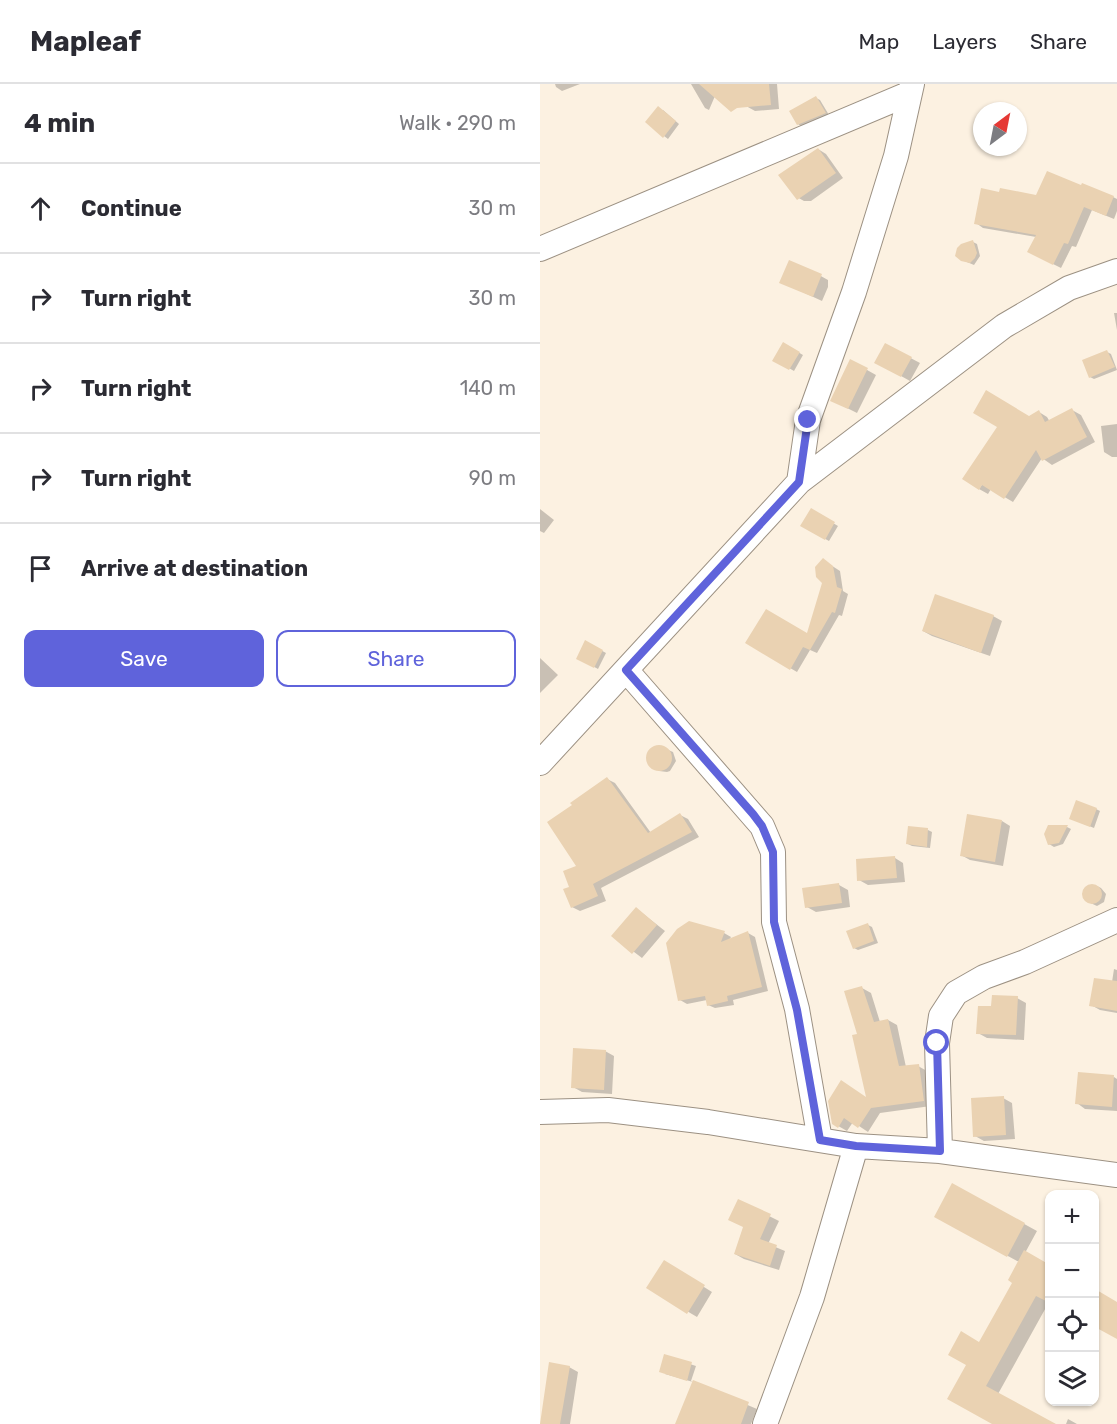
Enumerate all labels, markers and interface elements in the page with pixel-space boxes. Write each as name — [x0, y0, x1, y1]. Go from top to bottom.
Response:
text: Mapleaf — [30, 25, 141, 58]
text: Map — [858, 29, 899, 54]
text: Layers — [932, 29, 997, 54]
text: Share — [1030, 29, 1087, 54]
north arrow — [973, 102, 1027, 156]
text: 4 min — [24, 108, 95, 139]
text: Walk · 290 m — [399, 111, 516, 135]
icon: ahead — [24, 192, 57, 225]
text: Continue — [81, 195, 182, 222]
text: 30 m — [469, 196, 516, 220]
icon: right — [24, 282, 57, 315]
text: Turn right — [81, 285, 191, 312]
text: 30 m — [469, 286, 516, 310]
icon: right — [24, 372, 57, 405]
text: Turn right — [81, 375, 191, 402]
text: 140 m — [460, 376, 516, 400]
route end — [794, 406, 820, 432]
icon: right — [24, 462, 57, 495]
text: Turn right — [81, 465, 191, 492]
text: 90 m — [469, 466, 516, 490]
icon: arrive — [24, 552, 57, 585]
text: Arrive at destination — [81, 555, 308, 582]
button: Save — [24, 630, 264, 687]
button: Share — [276, 630, 516, 687]
route start — [923, 1029, 949, 1055]
map controls — [1045, 1190, 1099, 1406]
button: + — [1045, 1190, 1099, 1244]
button: − — [1045, 1244, 1099, 1298]
button: locate — [1045, 1298, 1099, 1352]
button: layers — [1045, 1352, 1099, 1406]

